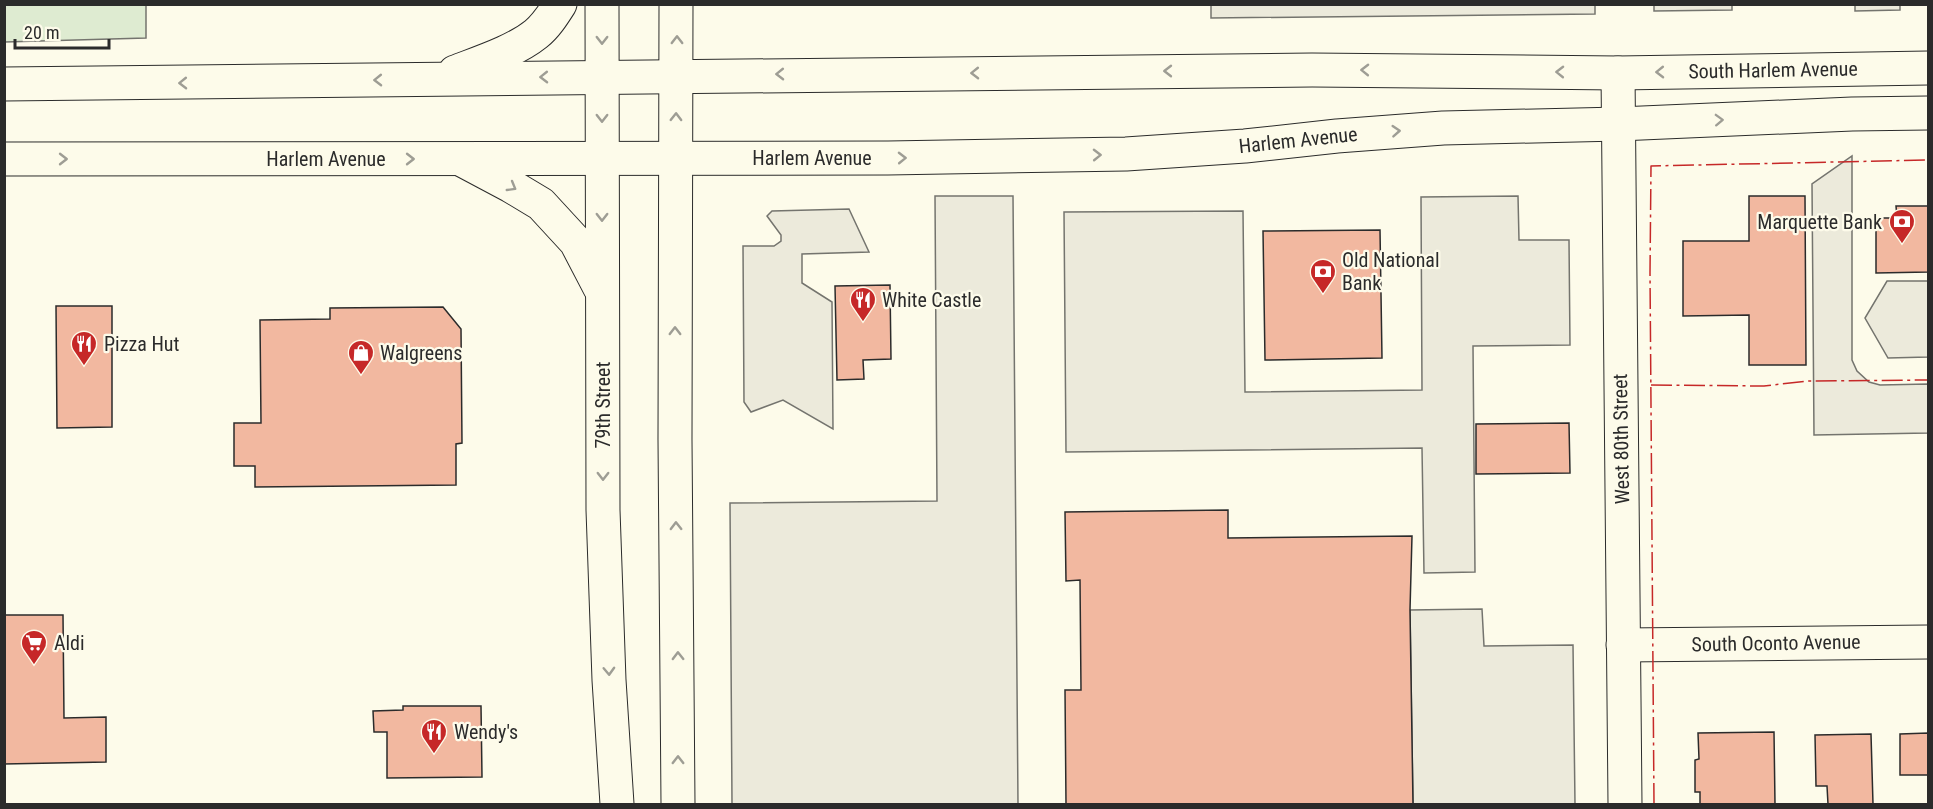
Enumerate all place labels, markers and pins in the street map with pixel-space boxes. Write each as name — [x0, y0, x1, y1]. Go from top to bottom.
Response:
bank icon: Marquette Bank — [1887, 207, 1917, 245]
place label: Marquette Bank — [1757, 210, 1882, 234]
place label: Old National Bank — [1342, 248, 1440, 295]
bank icon: Old National Bank — [1308, 257, 1338, 295]
restaurant icon: White Castle — [848, 285, 878, 323]
place label: White Castle — [882, 288, 981, 312]
restaurant icon: Pizza Hut — [69, 329, 99, 367]
place label: Pizza Hut — [104, 332, 179, 356]
shop icon: Walgreens — [346, 338, 376, 376]
place label: Walgreens — [380, 341, 462, 365]
supermarket icon: Aldi — [19, 628, 49, 666]
place label: Aldi — [54, 631, 85, 655]
restaurant icon: Wendy's — [419, 717, 449, 755]
place label: Wendy's — [454, 720, 518, 744]

